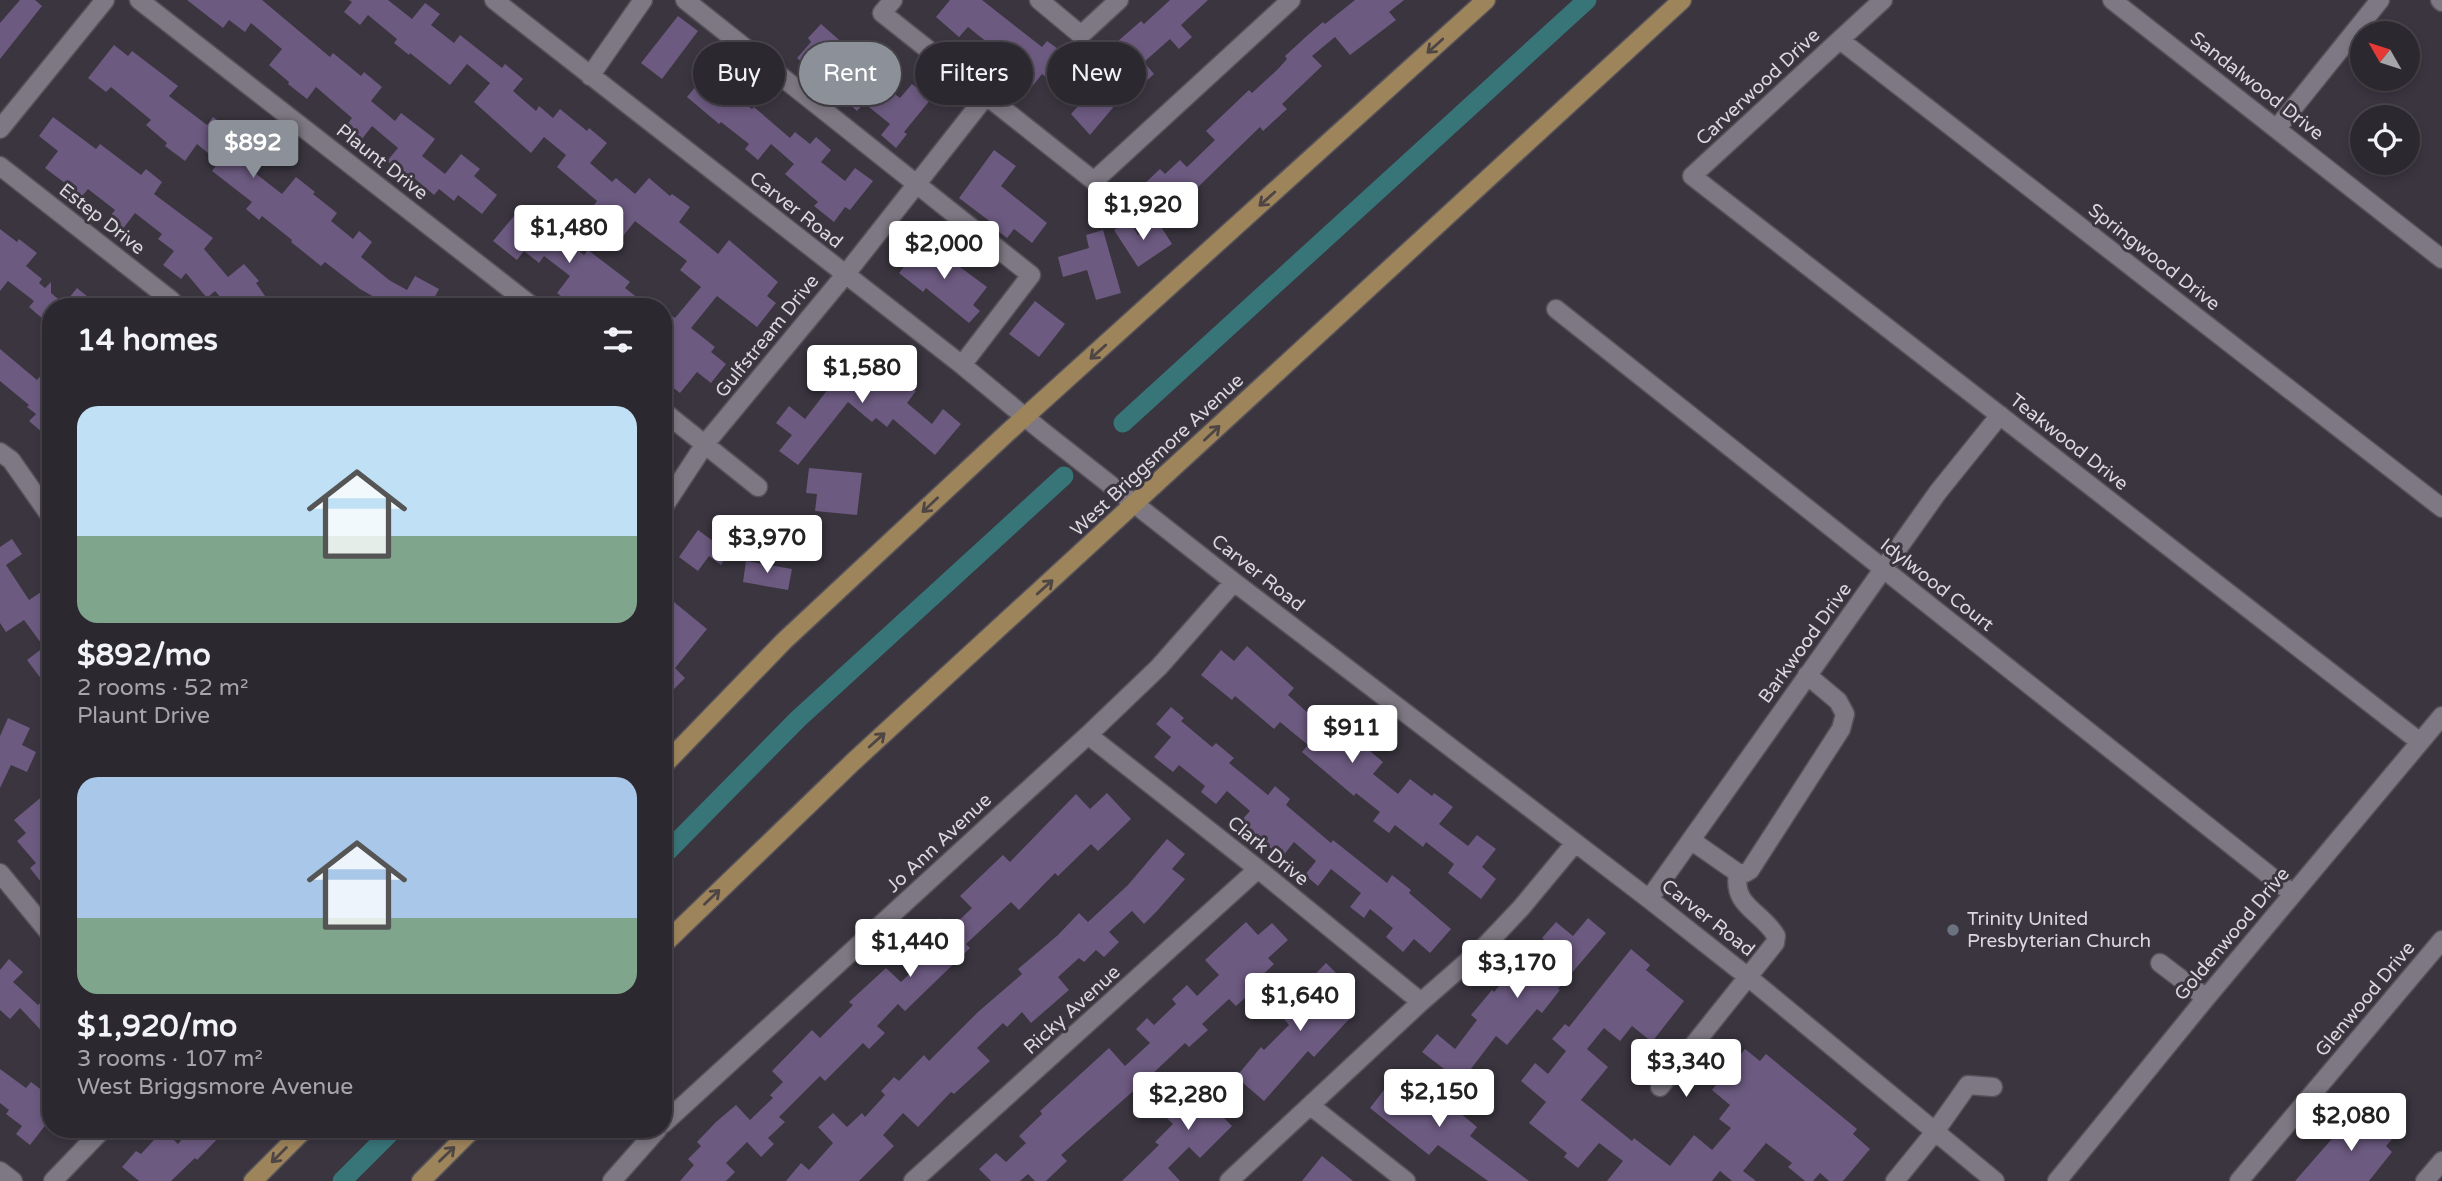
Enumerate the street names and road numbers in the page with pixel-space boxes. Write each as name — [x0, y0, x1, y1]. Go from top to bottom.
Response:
street label: Carverwood Drive — [1692, 24, 1824, 150]
street label: Sandalwood Drive — [2186, 27, 2328, 145]
street label: Plaunt Drive — [332, 119, 432, 205]
street label: Carver Road — [745, 167, 847, 253]
street label: Estep Drive — [55, 179, 149, 259]
street label: Springwood Drive — [2084, 199, 2224, 315]
street label: Gulfstream Drive — [711, 270, 823, 402]
street label: West Briggsmore Avenue — [1066, 369, 1248, 541]
street label: Teakwood Drive — [2006, 389, 2132, 495]
street label: Carver Road — [1207, 530, 1309, 616]
street label: Idylwood Court — [1876, 534, 1998, 636]
street label: Barkwood Drive — [1754, 579, 1856, 707]
street label: Jo Ann Avenue — [882, 789, 996, 897]
street label: Clark Drive — [1223, 812, 1313, 890]
street label: Goldenwood Drive — [2170, 863, 2294, 1005]
street label: Carver Road — [1657, 875, 1759, 961]
street label: Glenwood Drive — [2311, 937, 2419, 1061]
street label: Ricky Avenue — [1019, 961, 1125, 1059]

